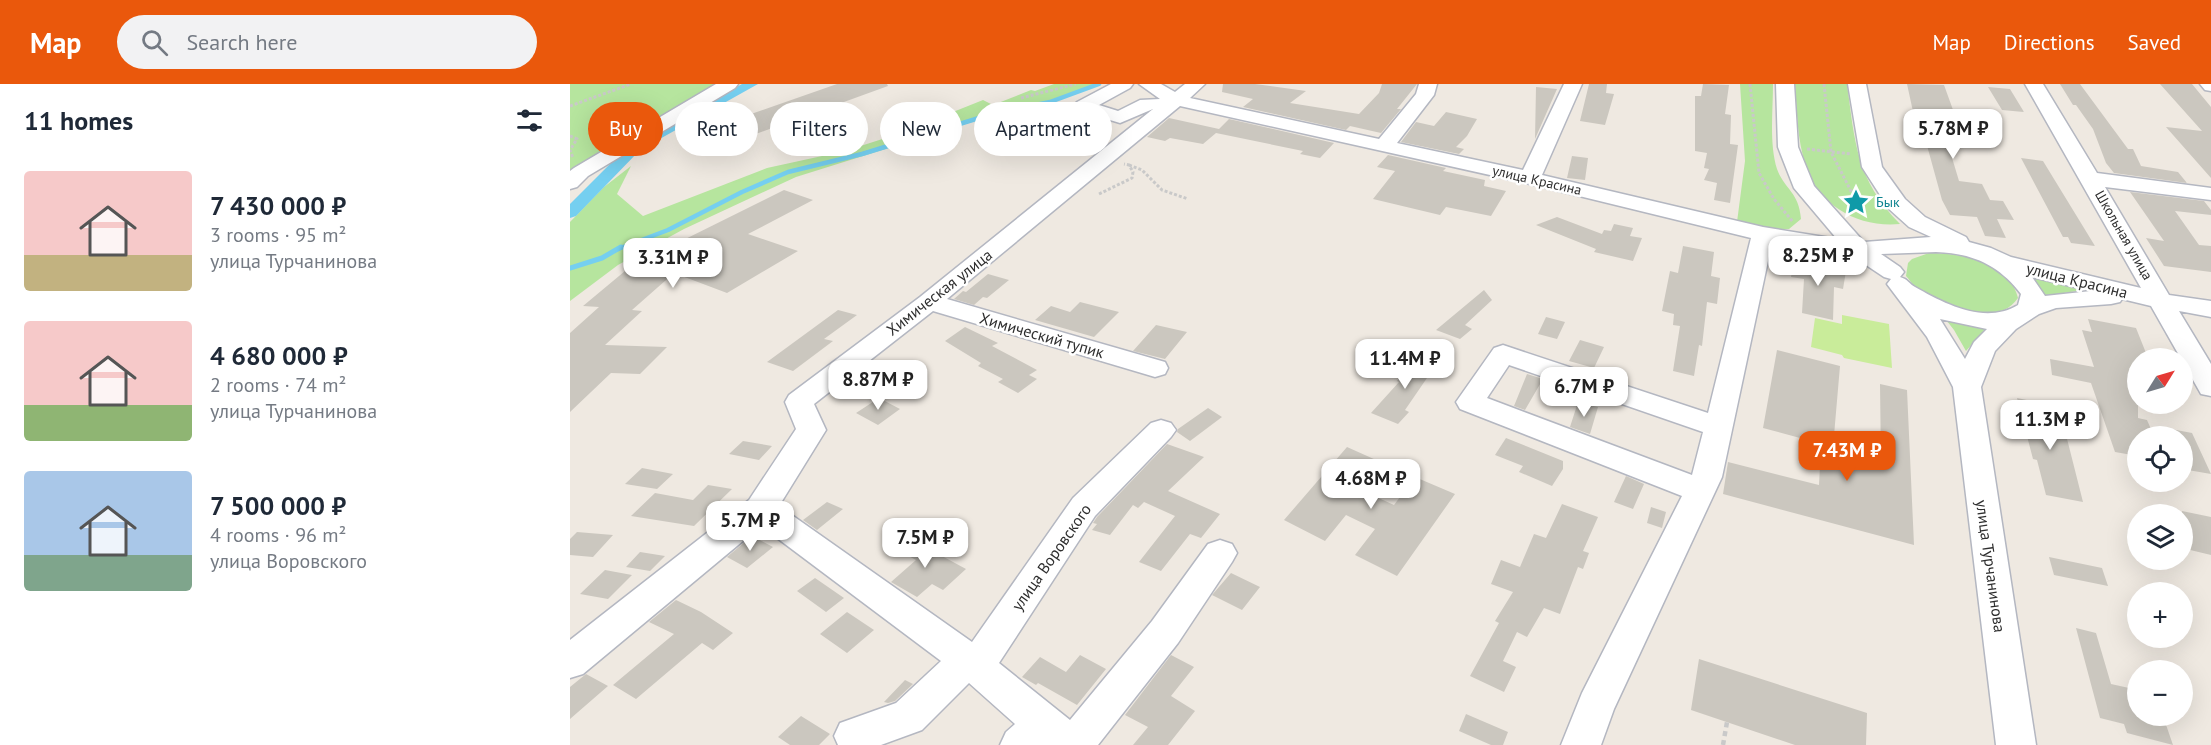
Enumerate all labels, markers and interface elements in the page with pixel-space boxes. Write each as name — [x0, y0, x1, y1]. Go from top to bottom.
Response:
search box — [117, 15, 537, 69]
text: Map — [30, 24, 81, 61]
icon: search — [138, 26, 171, 59]
text: Search here — [186, 28, 297, 56]
text: Map — [1932, 29, 1971, 56]
text: Directions — [2004, 29, 2095, 56]
text: Saved — [2128, 29, 2181, 56]
chip: Buy — [588, 102, 663, 156]
chip: Rent — [675, 102, 758, 156]
chip: Filters — [770, 102, 868, 156]
chip: New — [880, 102, 962, 156]
chip: Apartment — [974, 102, 1112, 156]
text: 11 homes — [24, 104, 133, 137]
icon: filters — [513, 104, 546, 137]
pin: 5.78M ₽ — [1898, 109, 2008, 160]
text: 5.78M ₽ — [1917, 115, 1989, 141]
street label: улица Красина — [1491, 161, 1583, 199]
place icon: Бык — [1841, 187, 1871, 217]
street label: Школьная улица — [2091, 187, 2157, 283]
text: 7 430 000 ₽ — [210, 189, 346, 222]
place label: Бык — [1876, 193, 1900, 211]
icon: home — [72, 195, 144, 267]
text: 3 rooms · 95 m² — [210, 222, 346, 248]
pin: 8.25M ₽ — [1763, 236, 1873, 287]
pin: 3.31M ₽ — [618, 238, 728, 289]
text: 8.25M ₽ — [1782, 242, 1854, 268]
text: 3.31M ₽ — [637, 244, 709, 270]
street label: Химическая улица — [882, 244, 996, 340]
text: улица Турчанинова — [210, 248, 377, 274]
street label: улица Красина — [2024, 258, 2130, 302]
street label: Химический тупик — [977, 308, 1107, 362]
text: 4 680 000 ₽ — [210, 339, 348, 372]
pin: 11.4M ₽ — [1350, 339, 1460, 390]
icon: home — [72, 345, 144, 417]
text: 11.4M ₽ — [1369, 345, 1441, 371]
north arrow — [2127, 348, 2193, 414]
map controls — [2127, 348, 2193, 726]
pin: 8.87M ₽ — [823, 360, 933, 411]
text: 8.87M ₽ — [842, 366, 914, 392]
pin: 6.7M ₽ — [1535, 367, 1633, 418]
text: 2 rooms · 74 m² — [210, 372, 346, 398]
text: 6.7M ₽ — [1554, 373, 1614, 399]
text: улица Турчанинова — [210, 398, 377, 424]
pin: 11.3M ₽ — [1995, 400, 2105, 451]
text: 11.3M ₽ — [2014, 406, 2086, 432]
button: locate — [2127, 426, 2193, 492]
pin: 7.43M ₽ — [1792, 431, 1902, 482]
text: 7.43M ₽ — [1813, 437, 1881, 463]
pin: 4.68M ₽ — [1316, 459, 1426, 510]
text: 4.68M ₽ — [1335, 465, 1407, 491]
text: 7 500 000 ₽ — [210, 489, 346, 522]
icon: home — [72, 495, 144, 567]
street label: улица Турчанинова — [1972, 498, 2010, 634]
street label: улица Воровского — [1007, 500, 1095, 614]
pin: 5.7M ₽ — [701, 501, 799, 552]
button: layers — [2127, 504, 2193, 570]
text: 5.7M ₽ — [720, 507, 780, 533]
pin: 7.5M ₽ — [876, 518, 974, 569]
text: 4 rooms · 96 m² — [210, 522, 346, 548]
text: 7.5M ₽ — [896, 524, 954, 550]
text: улица Воровского — [210, 548, 367, 574]
button: + — [2127, 582, 2193, 648]
button: − — [2127, 660, 2193, 726]

